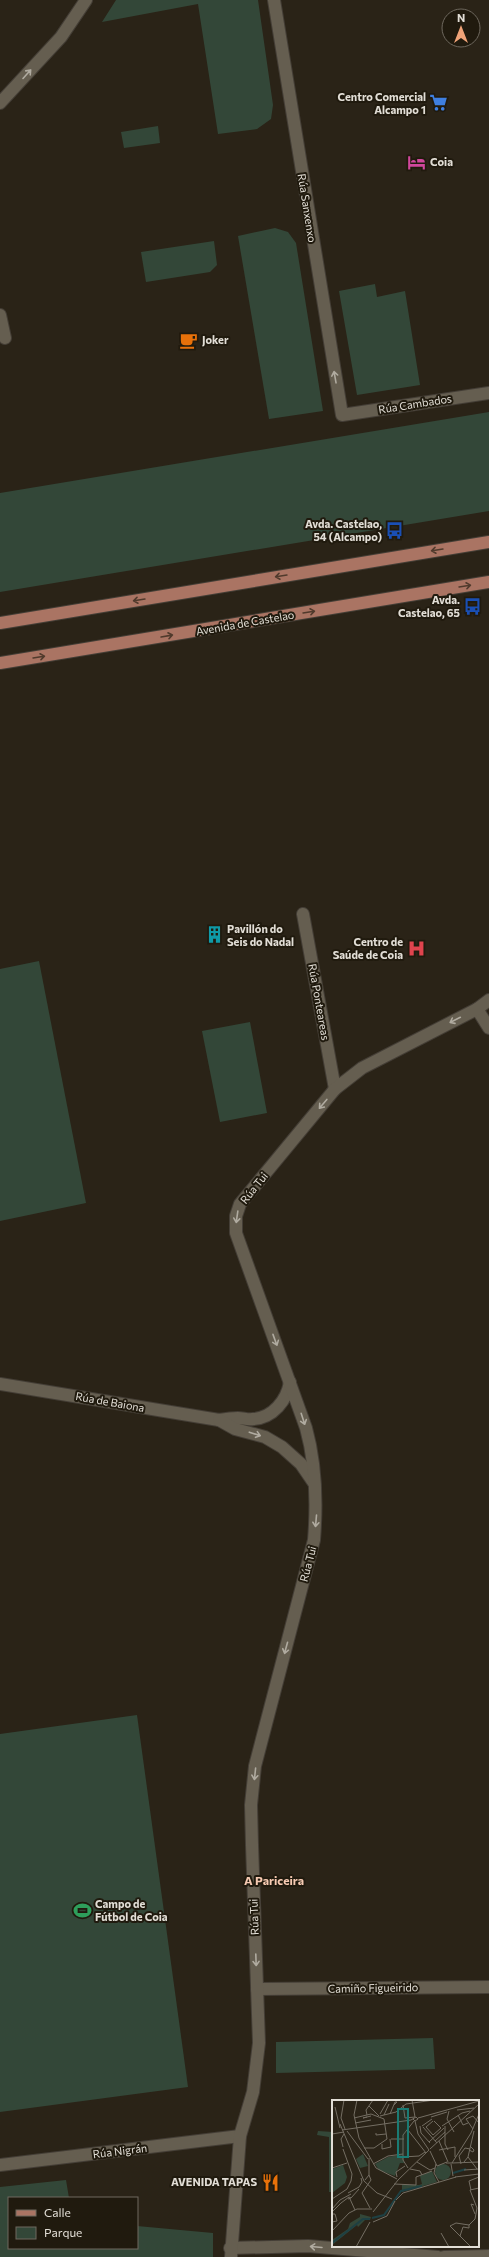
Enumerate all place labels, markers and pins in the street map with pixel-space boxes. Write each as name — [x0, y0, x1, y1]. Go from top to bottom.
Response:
place label: Centro Comercial Alcampo 1 — [338, 90, 426, 116]
supermarket icon: Centro Comercial Alcampo 1 — [429, 93, 449, 113]
hotel icon: Coia — [407, 152, 427, 172]
place label: Coia — [430, 155, 453, 168]
cafe icon: Joker — [179, 330, 199, 350]
place label: Joker — [202, 333, 229, 347]
place label: Avda. Castelao, 54 (Alcampo) — [305, 517, 382, 543]
bus stop icon: Avda. Castelao, 54 (Alcampo) — [385, 520, 405, 540]
place label: Avda. Castelao, 65 — [398, 593, 460, 619]
bus stop icon: Avda. Castelao, 65 — [463, 596, 483, 616]
place label: Pavillón do Seis do Nadal — [227, 922, 294, 948]
building icon: Pavillón do Seis do Nadal — [204, 925, 224, 945]
place label: Centro de Saúde de Coia — [333, 935, 403, 961]
hospital icon: Centro de Saúde de Coia — [406, 938, 426, 958]
place label: Campo de Fútbol de Coia — [95, 1897, 168, 1923]
sports icon: Campo de Fútbol de Coia — [72, 1900, 92, 1920]
restaurant icon: AVENIDA TAPAS — [260, 2172, 280, 2192]
place label: AVENIDA TAPAS — [171, 2175, 257, 2188]

